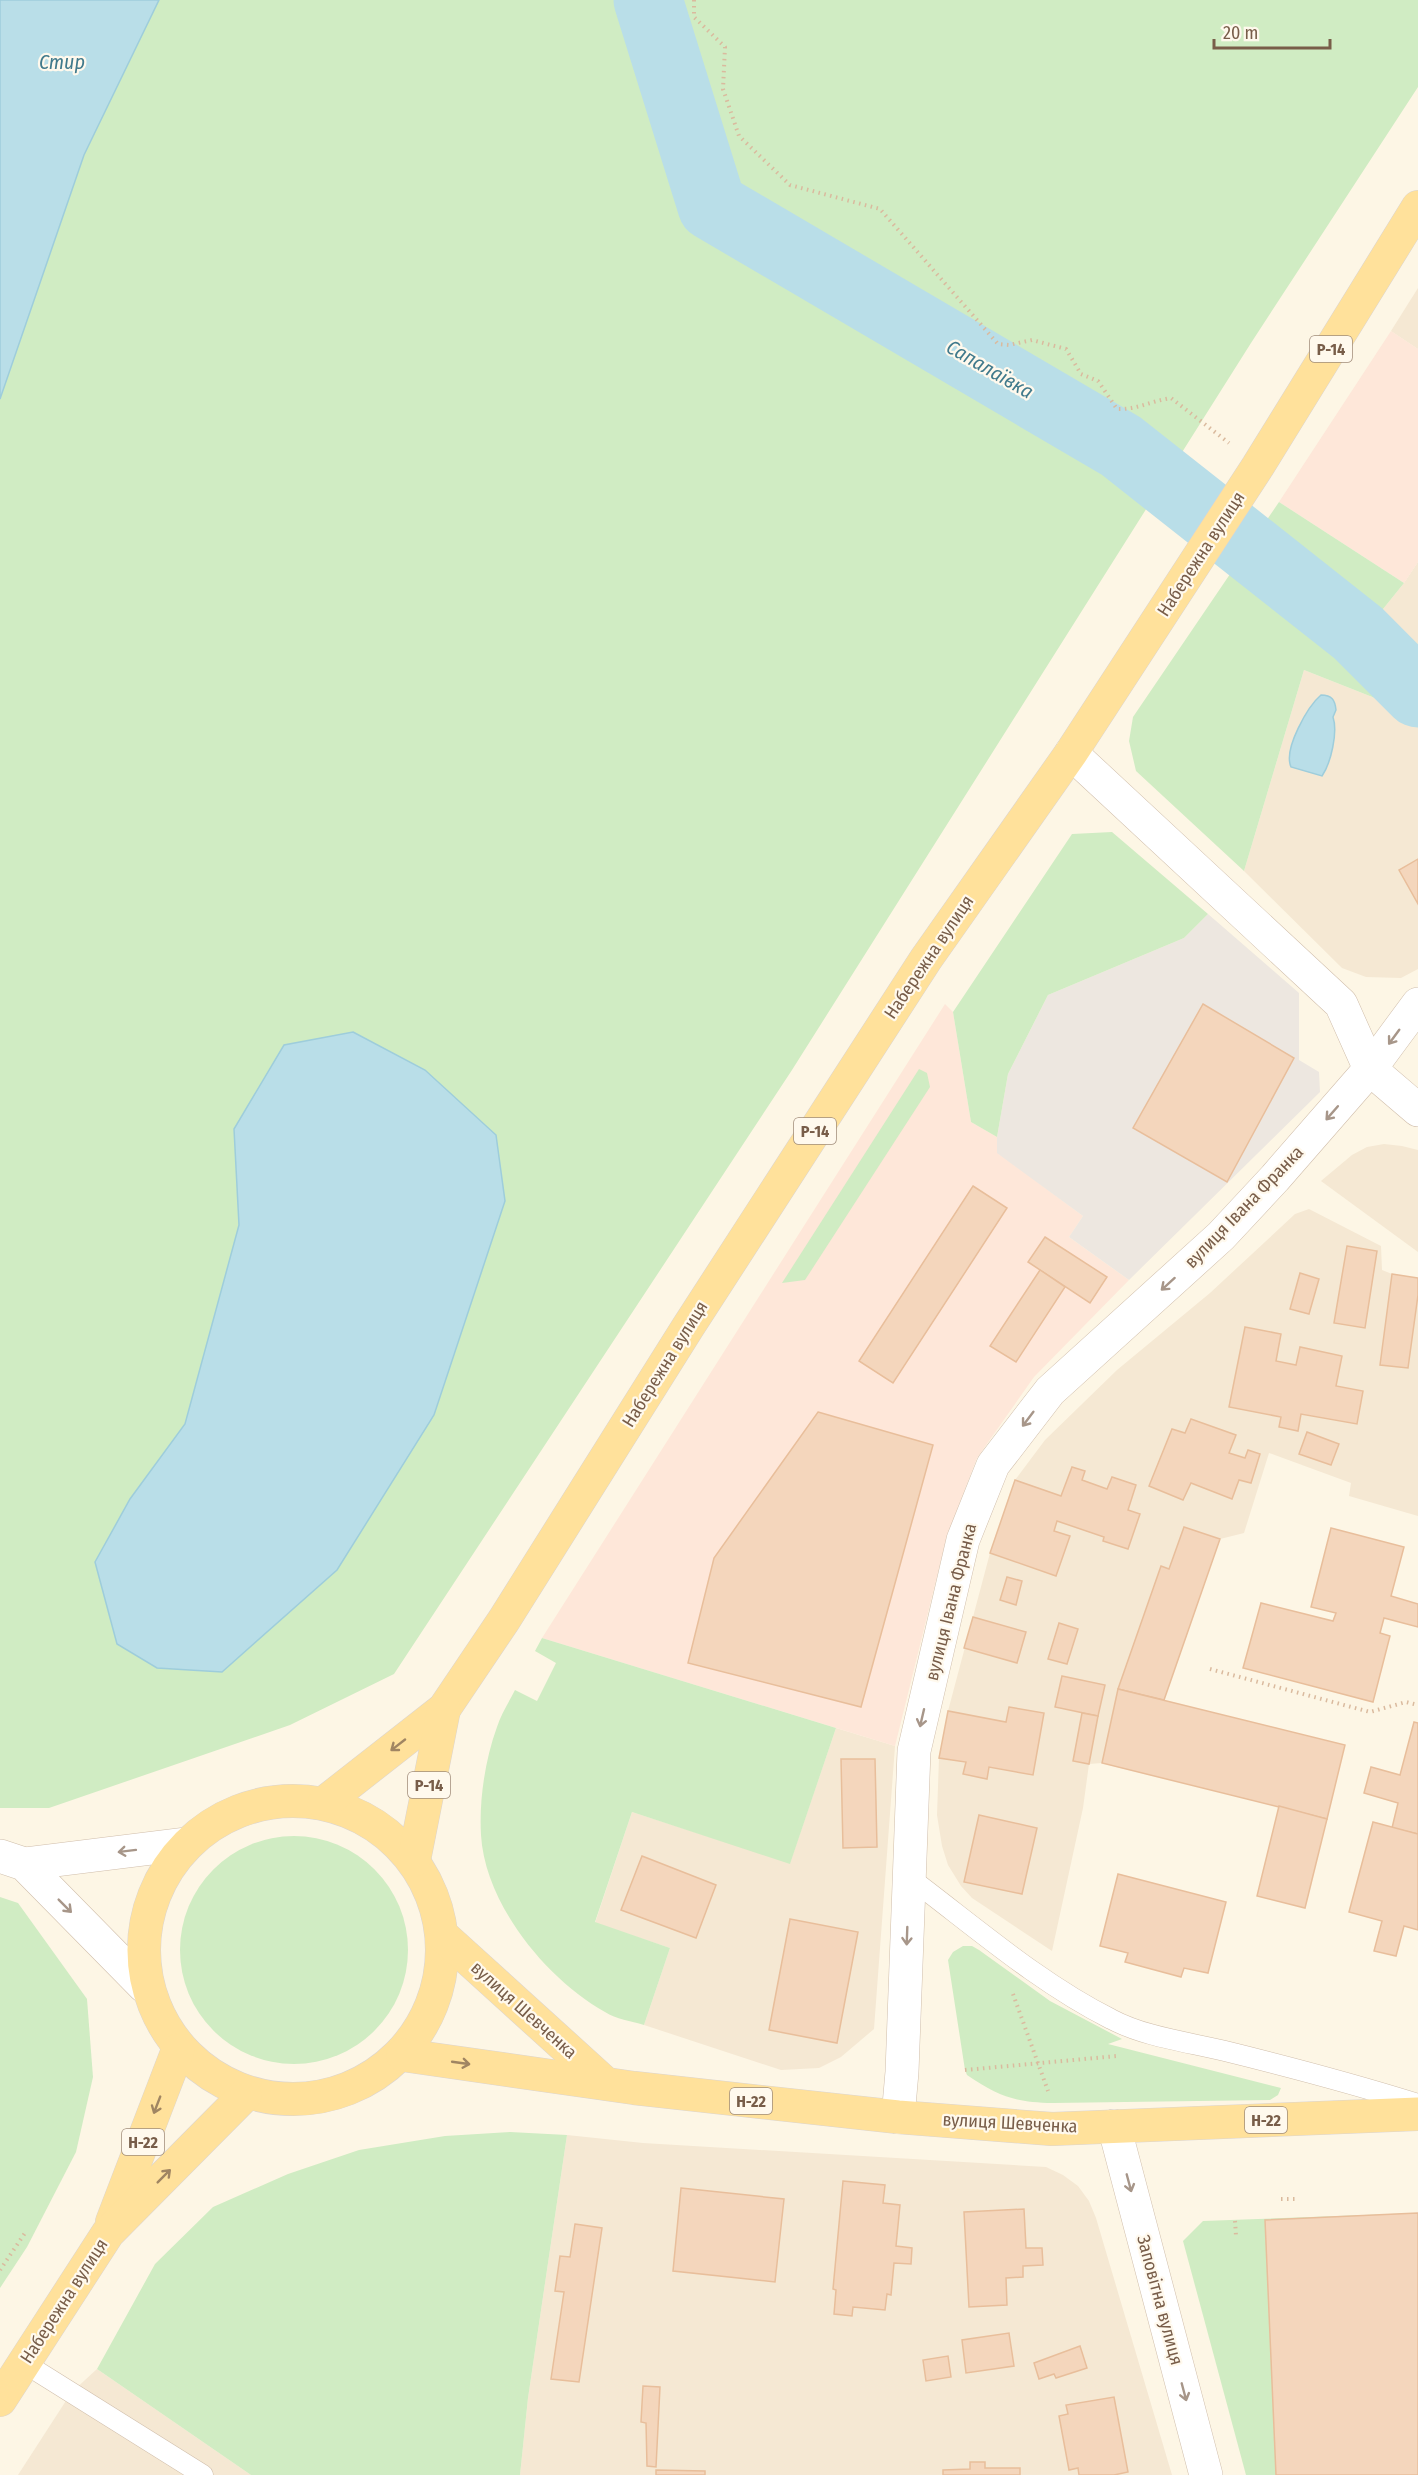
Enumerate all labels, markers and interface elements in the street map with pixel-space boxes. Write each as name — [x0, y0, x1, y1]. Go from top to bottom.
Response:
scale bar — [1214, 12, 1330, 50]
text: 20 m — [1223, 22, 1258, 44]
water label: Стир — [39, 50, 85, 74]
water label: Сапалаївка — [942, 335, 1038, 403]
road number: Р-14 — [1310, 336, 1352, 362]
street label: Набережна вулиця — [1152, 487, 1250, 621]
street label: Набережна вулиця — [879, 891, 979, 1023]
one-way arrow — [1388, 1028, 1400, 1044]
one-way arrow — [1325, 1105, 1339, 1120]
road number: Р-14 — [794, 1118, 836, 1144]
street label: вулиця Івана Франка — [1180, 1141, 1308, 1273]
one-way arrow — [1160, 1277, 1175, 1291]
street label: Набережна вулиця — [617, 1297, 713, 1431]
one-way arrow — [1022, 1411, 1034, 1427]
street label: вулиця Івана Франка — [921, 1521, 981, 1683]
one-way arrow — [915, 1708, 927, 1727]
one-way arrow — [390, 1739, 406, 1752]
road number: Р-14 — [408, 1772, 450, 1798]
one-way arrow — [117, 1846, 137, 1857]
one-way arrow — [58, 1898, 73, 1913]
one-way arrow — [902, 1926, 913, 1946]
street label: вулиця Шевченка — [466, 1957, 582, 2063]
one-way arrow — [450, 2058, 470, 2069]
road number: Н-22 — [730, 2088, 772, 2114]
one-way arrow — [151, 2095, 162, 2114]
road number: Н-22 — [1245, 2107, 1287, 2133]
street label: вулиця Шевченка — [942, 2108, 1078, 2138]
road number: Н-22 — [122, 2129, 164, 2155]
one-way arrow — [157, 2169, 172, 2184]
one-way arrow — [1124, 2173, 1136, 2192]
street label: Заповітна вулиця — [1132, 2232, 1188, 2368]
street label: Набережна вулиця — [15, 2234, 113, 2368]
one-way arrow — [1179, 2382, 1191, 2401]

